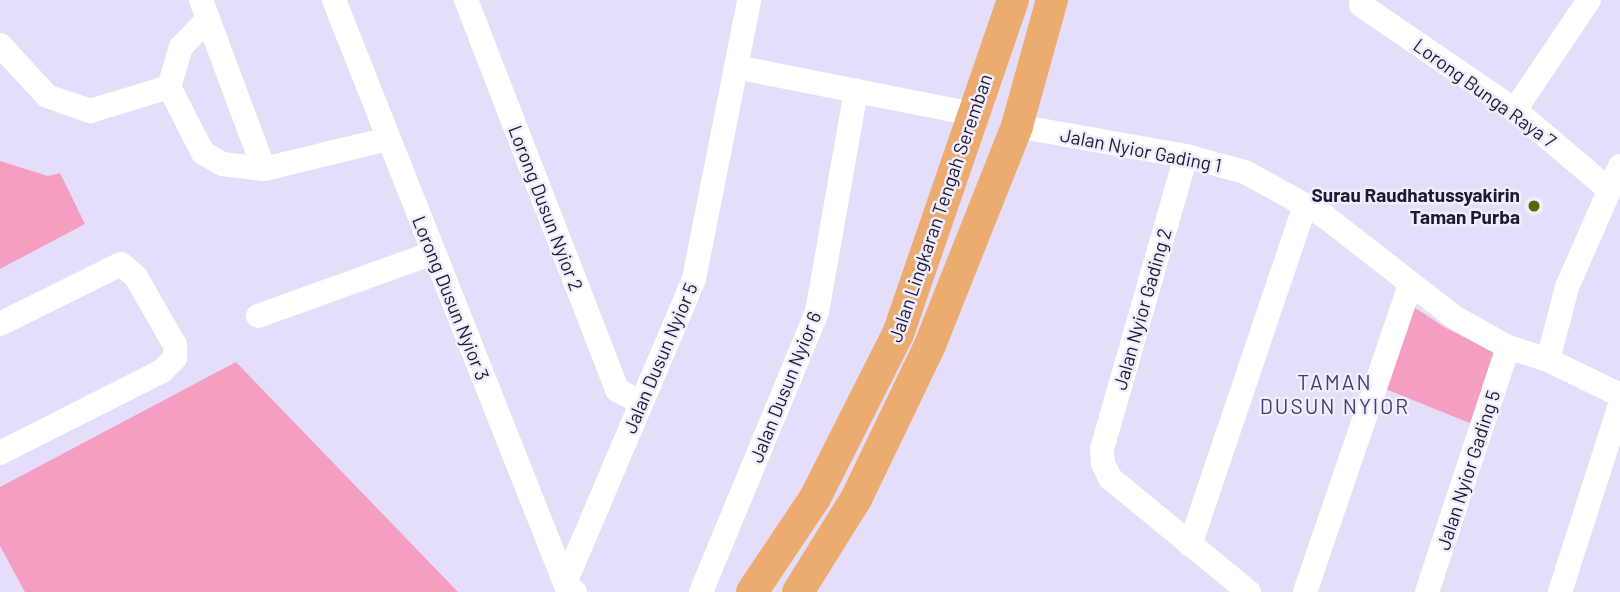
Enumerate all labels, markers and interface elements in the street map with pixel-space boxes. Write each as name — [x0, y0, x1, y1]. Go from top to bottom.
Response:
street label: Lorong Bunga Raya 7 — [1409, 34, 1561, 152]
street label: Jalan Lingkaran Tengah Seremban — [883, 71, 997, 345]
street label: Lorong Dusun Nyior 2 — [504, 122, 588, 294]
street label: Jalan Nyior Gading 1 — [1059, 123, 1223, 177]
place label: Surau Raudhatussyakirin Taman Purba — [1312, 184, 1520, 228]
marker: Surau Raudhatussyakirin Taman Purba — [1526, 198, 1542, 214]
street label: Lorong Dusun Nyior 3 — [408, 213, 494, 383]
street label: Jalan Nyior Gading 2 — [1108, 226, 1176, 392]
street label: Jalan Dusun Nyior 5 — [618, 279, 702, 437]
street label: Jalan Dusun Nyior 6 — [744, 308, 826, 466]
district label: TAMAN DUSUN NYIOR — [1261, 369, 1409, 419]
street label: Jalan Nyior Gading 5 — [1431, 387, 1505, 553]

